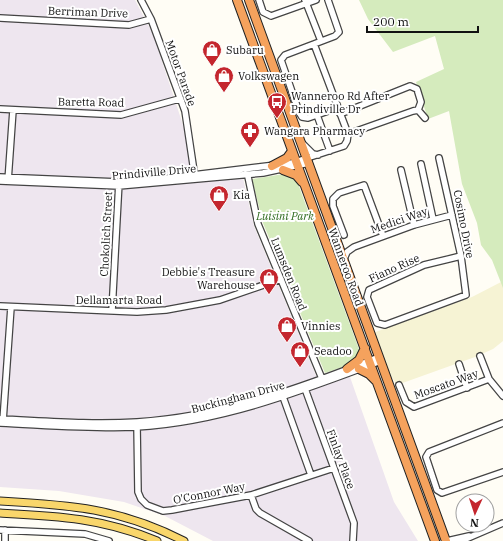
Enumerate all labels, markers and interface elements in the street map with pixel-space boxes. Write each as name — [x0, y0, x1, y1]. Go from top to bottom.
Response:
street label: Berriman Drive — [48, 4, 128, 20]
scale bar — [367, 8, 478, 34]
text: 200 m — [373, 14, 409, 29]
street label: Motor Parade — [163, 38, 199, 108]
shop icon: Subaru — [201, 39, 223, 67]
place label: Subaru — [226, 43, 264, 57]
shop icon: Volkswagen — [213, 65, 235, 93]
place label: Volkswagen — [238, 69, 299, 83]
place label: Wanneroo Rd After Prindiville Dr — [291, 89, 389, 116]
bus stop icon: Wanneroo Rd After Prindiville Dr — [266, 91, 288, 119]
street label: Baretta Road — [58, 94, 125, 110]
pharmacy icon: Wangara Pharmacy — [239, 120, 261, 148]
place label: Wangara Pharmacy — [264, 124, 365, 138]
street label: Prindiville Drive — [111, 161, 197, 183]
shop icon: Kia — [208, 184, 230, 212]
place label: Kia — [233, 188, 250, 202]
street label: Cosimo Drive — [451, 189, 477, 259]
street label: Chokolich Street — [97, 191, 115, 277]
street label: Medici Way — [369, 204, 429, 236]
park label: Luisini Park — [255, 209, 314, 223]
street label: Wanneroo Road — [325, 226, 367, 308]
street label: Lumsden Road — [268, 235, 310, 313]
street label: Fiano Rise — [366, 251, 422, 285]
place label: Debbie's Treasure Warehouse — [162, 265, 255, 292]
shop icon: Debbie's Treasure Warehouse — [258, 267, 280, 295]
street label: Dellamarta Road — [76, 293, 163, 307]
shop icon: Vinnies — [276, 315, 298, 343]
place label: Vinnies — [301, 319, 340, 333]
shop icon: Seadoo — [289, 340, 311, 368]
place label: Seadoo — [314, 344, 352, 358]
street label: Moscato Way — [412, 366, 480, 402]
street label: Buckingham Drive — [190, 378, 286, 416]
street label: Finlay Place — [324, 427, 358, 491]
street label: O'Connor Way — [172, 479, 246, 507]
north arrow — [455, 493, 495, 533]
text: N — [469, 516, 479, 530]

